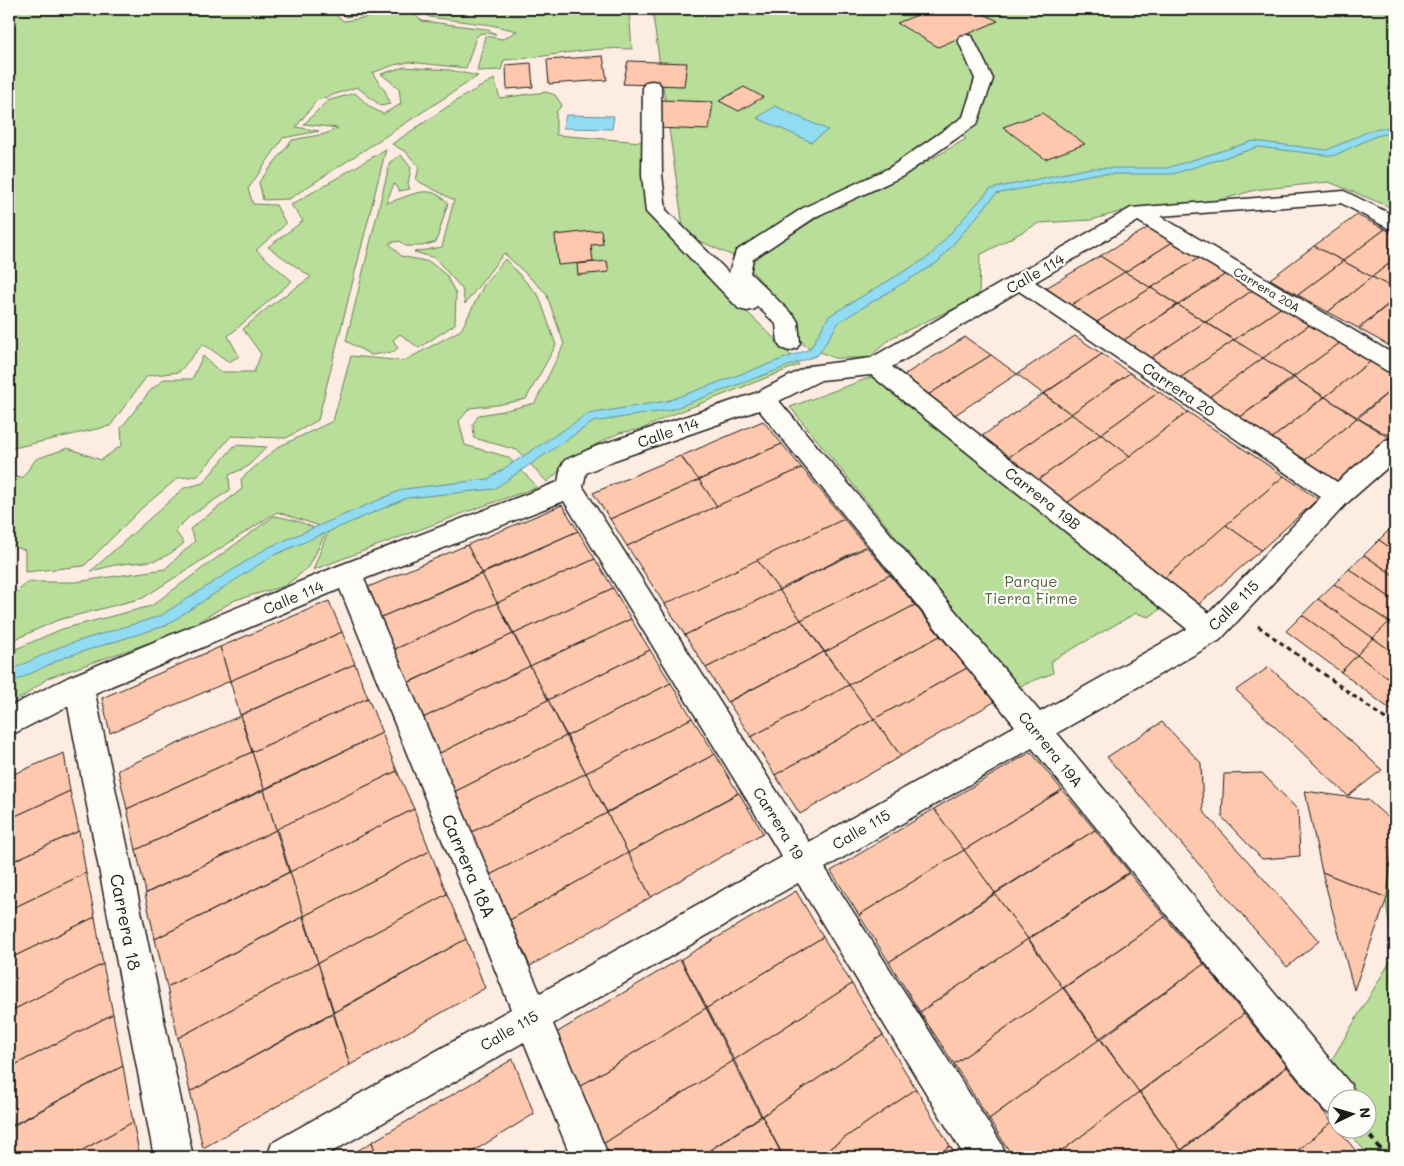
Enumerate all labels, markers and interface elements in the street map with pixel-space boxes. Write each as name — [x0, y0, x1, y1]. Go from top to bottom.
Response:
street label: Calle 114 — [1002, 248, 1068, 298]
street label: Carrera 20A — [1231, 263, 1303, 315]
street label: Carrera 20 — [1139, 357, 1219, 421]
street label: Calle 114 — [635, 412, 702, 452]
street label: Carrera 19B — [1001, 462, 1085, 534]
park label: Parque Tierra Firme — [984, 571, 1078, 608]
street label: Calle 114 — [260, 575, 326, 619]
street label: Calle 115 — [1203, 575, 1263, 635]
street label: Carrera 19A — [1014, 707, 1088, 791]
street label: Carrera 19 — [749, 783, 809, 863]
street label: Calle 115 — [828, 804, 894, 854]
street label: Carrera 18A — [436, 810, 502, 922]
street label: Carrera 18 — [105, 871, 147, 973]
street label: Calle 115 — [476, 1005, 542, 1055]
north arrow — [1326, 1088, 1376, 1138]
text: N — [1356, 1107, 1375, 1119]

